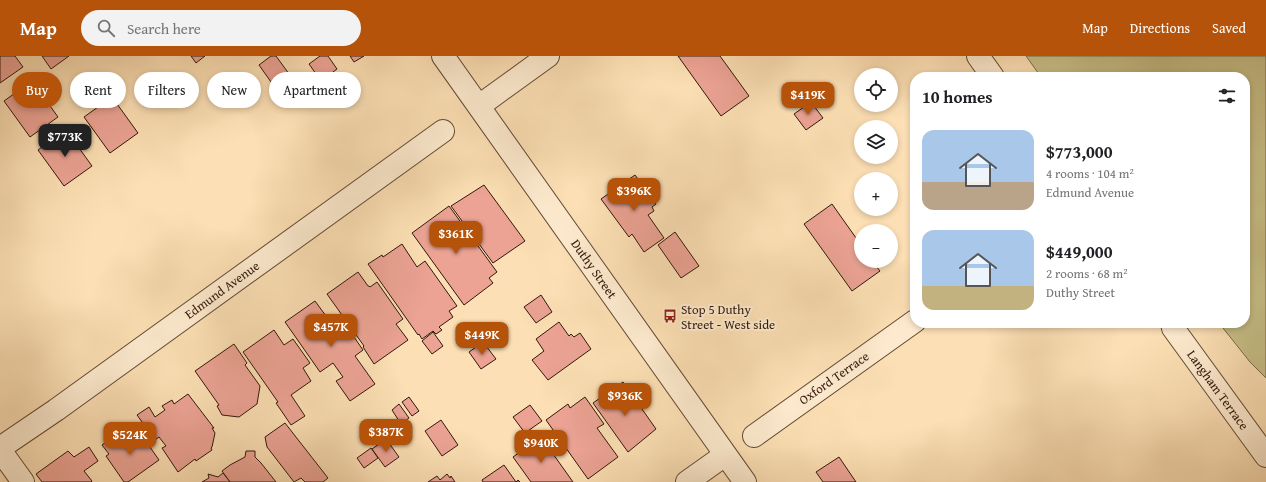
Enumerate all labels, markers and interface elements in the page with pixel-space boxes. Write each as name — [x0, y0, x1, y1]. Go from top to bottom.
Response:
search box — [81, 10, 361, 46]
text: Map — [20, 14, 57, 42]
icon: search — [95, 17, 117, 39]
text: Search here — [127, 18, 201, 39]
text: Map — [1082, 18, 1108, 38]
text: Directions — [1130, 18, 1190, 38]
text: Saved — [1212, 18, 1246, 38]
map controls — [854, 68, 898, 268]
button: locate — [854, 68, 898, 112]
chip: Buy — [12, 72, 62, 108]
chip: Rent — [70, 72, 126, 108]
chip: Filters — [134, 72, 199, 108]
chip: New — [207, 72, 261, 108]
chip: Apartment — [269, 72, 361, 108]
pin: $419K — [780, 82, 836, 116]
text: 10 homes — [922, 84, 993, 109]
text: $419K — [790, 85, 826, 104]
icon: filters — [1216, 85, 1238, 107]
button: layers — [854, 120, 898, 164]
pin: $773K — [37, 124, 93, 158]
text: $773K — [47, 127, 83, 146]
text: $773,000 — [1046, 139, 1112, 164]
icon: home — [954, 146, 1002, 194]
text: 4 rooms · 104 m² — [1046, 164, 1134, 183]
button: + — [854, 172, 898, 216]
pin: $396K — [606, 178, 662, 212]
text: $396K — [616, 181, 652, 200]
text: Edmund Avenue — [1046, 183, 1134, 202]
pin: $361K — [428, 221, 484, 255]
text: $361K — [438, 224, 474, 243]
button: − — [854, 224, 898, 268]
street label: Duthy Street — [566, 235, 622, 303]
text: $449,000 — [1046, 239, 1112, 264]
icon: home — [954, 246, 1002, 294]
street label: Edmund Avenue — [181, 256, 263, 324]
text: 2 rooms · 68 m² — [1046, 264, 1128, 283]
text: Duthy Street — [1046, 283, 1115, 302]
place label: Stop 5 Duthy Street - West side — [681, 300, 775, 334]
bus stop icon: Stop 5 Duthy Street - West side — [662, 308, 678, 324]
pin: $457K — [303, 314, 359, 348]
text: $457K — [313, 317, 349, 336]
pin: $449K — [454, 322, 510, 356]
text: $449K — [464, 325, 500, 344]
street label: Langham Terrace — [1182, 346, 1254, 434]
street label: Oxford Terrace — [795, 347, 873, 409]
pin: $936K — [597, 383, 653, 417]
text: $936K — [607, 386, 643, 405]
pin: $387K — [358, 419, 414, 453]
pin: $524K — [102, 422, 158, 456]
text: $387K — [368, 422, 404, 441]
text: $524K — [112, 425, 148, 444]
pin: $940K — [513, 430, 569, 464]
text: $940K — [523, 433, 559, 452]

